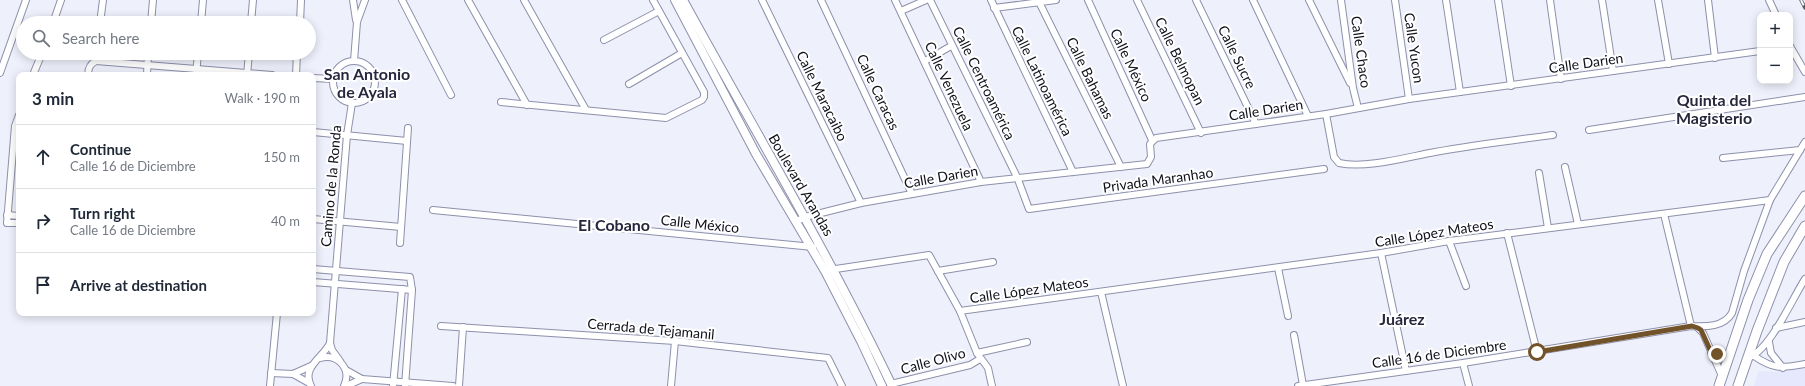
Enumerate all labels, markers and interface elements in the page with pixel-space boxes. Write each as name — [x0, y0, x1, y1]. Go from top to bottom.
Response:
street label: Calle Yucon — [1401, 12, 1428, 84]
map controls — [1757, 12, 1793, 84]
button: + — [1757, 12, 1793, 48]
street label: Calle Belmopan — [1152, 14, 1209, 107]
street label: Calle Chaco — [1348, 15, 1375, 89]
search box — [16, 16, 316, 60]
street label: Calle Sucre — [1215, 22, 1260, 91]
street label: Calle Centroamérica — [950, 23, 1019, 142]
street label: Calle Latinoamérica — [1008, 23, 1076, 139]
street label: Calle México — [1107, 25, 1156, 104]
icon: search — [30, 27, 52, 49]
text: Search here — [62, 29, 139, 47]
street label: Calle Bahamas — [1063, 34, 1118, 122]
street label: Calle Venezuela — [921, 39, 978, 133]
street label: Calle Maracaibo — [793, 48, 852, 144]
button: − — [1757, 48, 1793, 84]
street label: Calle Darien — [1548, 49, 1624, 76]
street label: Calle Caracas — [853, 51, 903, 132]
district label: San Antonio de Ayala — [324, 64, 410, 101]
text: 3 min — [32, 88, 74, 109]
text: Walk · 190 m — [224, 90, 300, 106]
district label: Quinta del Magisterio — [1676, 90, 1752, 127]
street label: Calle Darien — [1228, 95, 1304, 124]
street label: Camino de la Ronda — [317, 124, 344, 247]
street label: Boulevard Arandas — [765, 131, 838, 239]
text: Continue — [70, 140, 131, 158]
icon: ahead — [32, 146, 54, 168]
text: 150 m — [263, 149, 300, 165]
text: Calle 16 de Diciembre — [70, 158, 196, 174]
street label: Calle Darien — [903, 162, 979, 191]
street label: Privada Maranhao — [1102, 163, 1214, 196]
text: Turn right — [70, 204, 135, 222]
icon: right — [32, 210, 54, 232]
street label: Calle México — [660, 211, 740, 236]
text: 40 m — [271, 213, 300, 229]
district label: El Cobano — [578, 215, 650, 234]
street label: Calle López Mateos — [1373, 215, 1494, 250]
text: Calle 16 de Diciembre — [70, 222, 196, 238]
street label: Calle López Mateos — [968, 273, 1089, 306]
icon: arrive — [32, 274, 54, 296]
text: Arrive at destination — [70, 276, 207, 294]
district label: Juárez — [1379, 309, 1425, 328]
street label: Cerrada de Tejamanil — [587, 314, 715, 343]
street label: Calle 16 de Diciembre — [1371, 336, 1507, 371]
route start — [1528, 343, 1546, 361]
street label: Calle Olivo — [899, 344, 967, 377]
route end — [1708, 345, 1726, 363]

